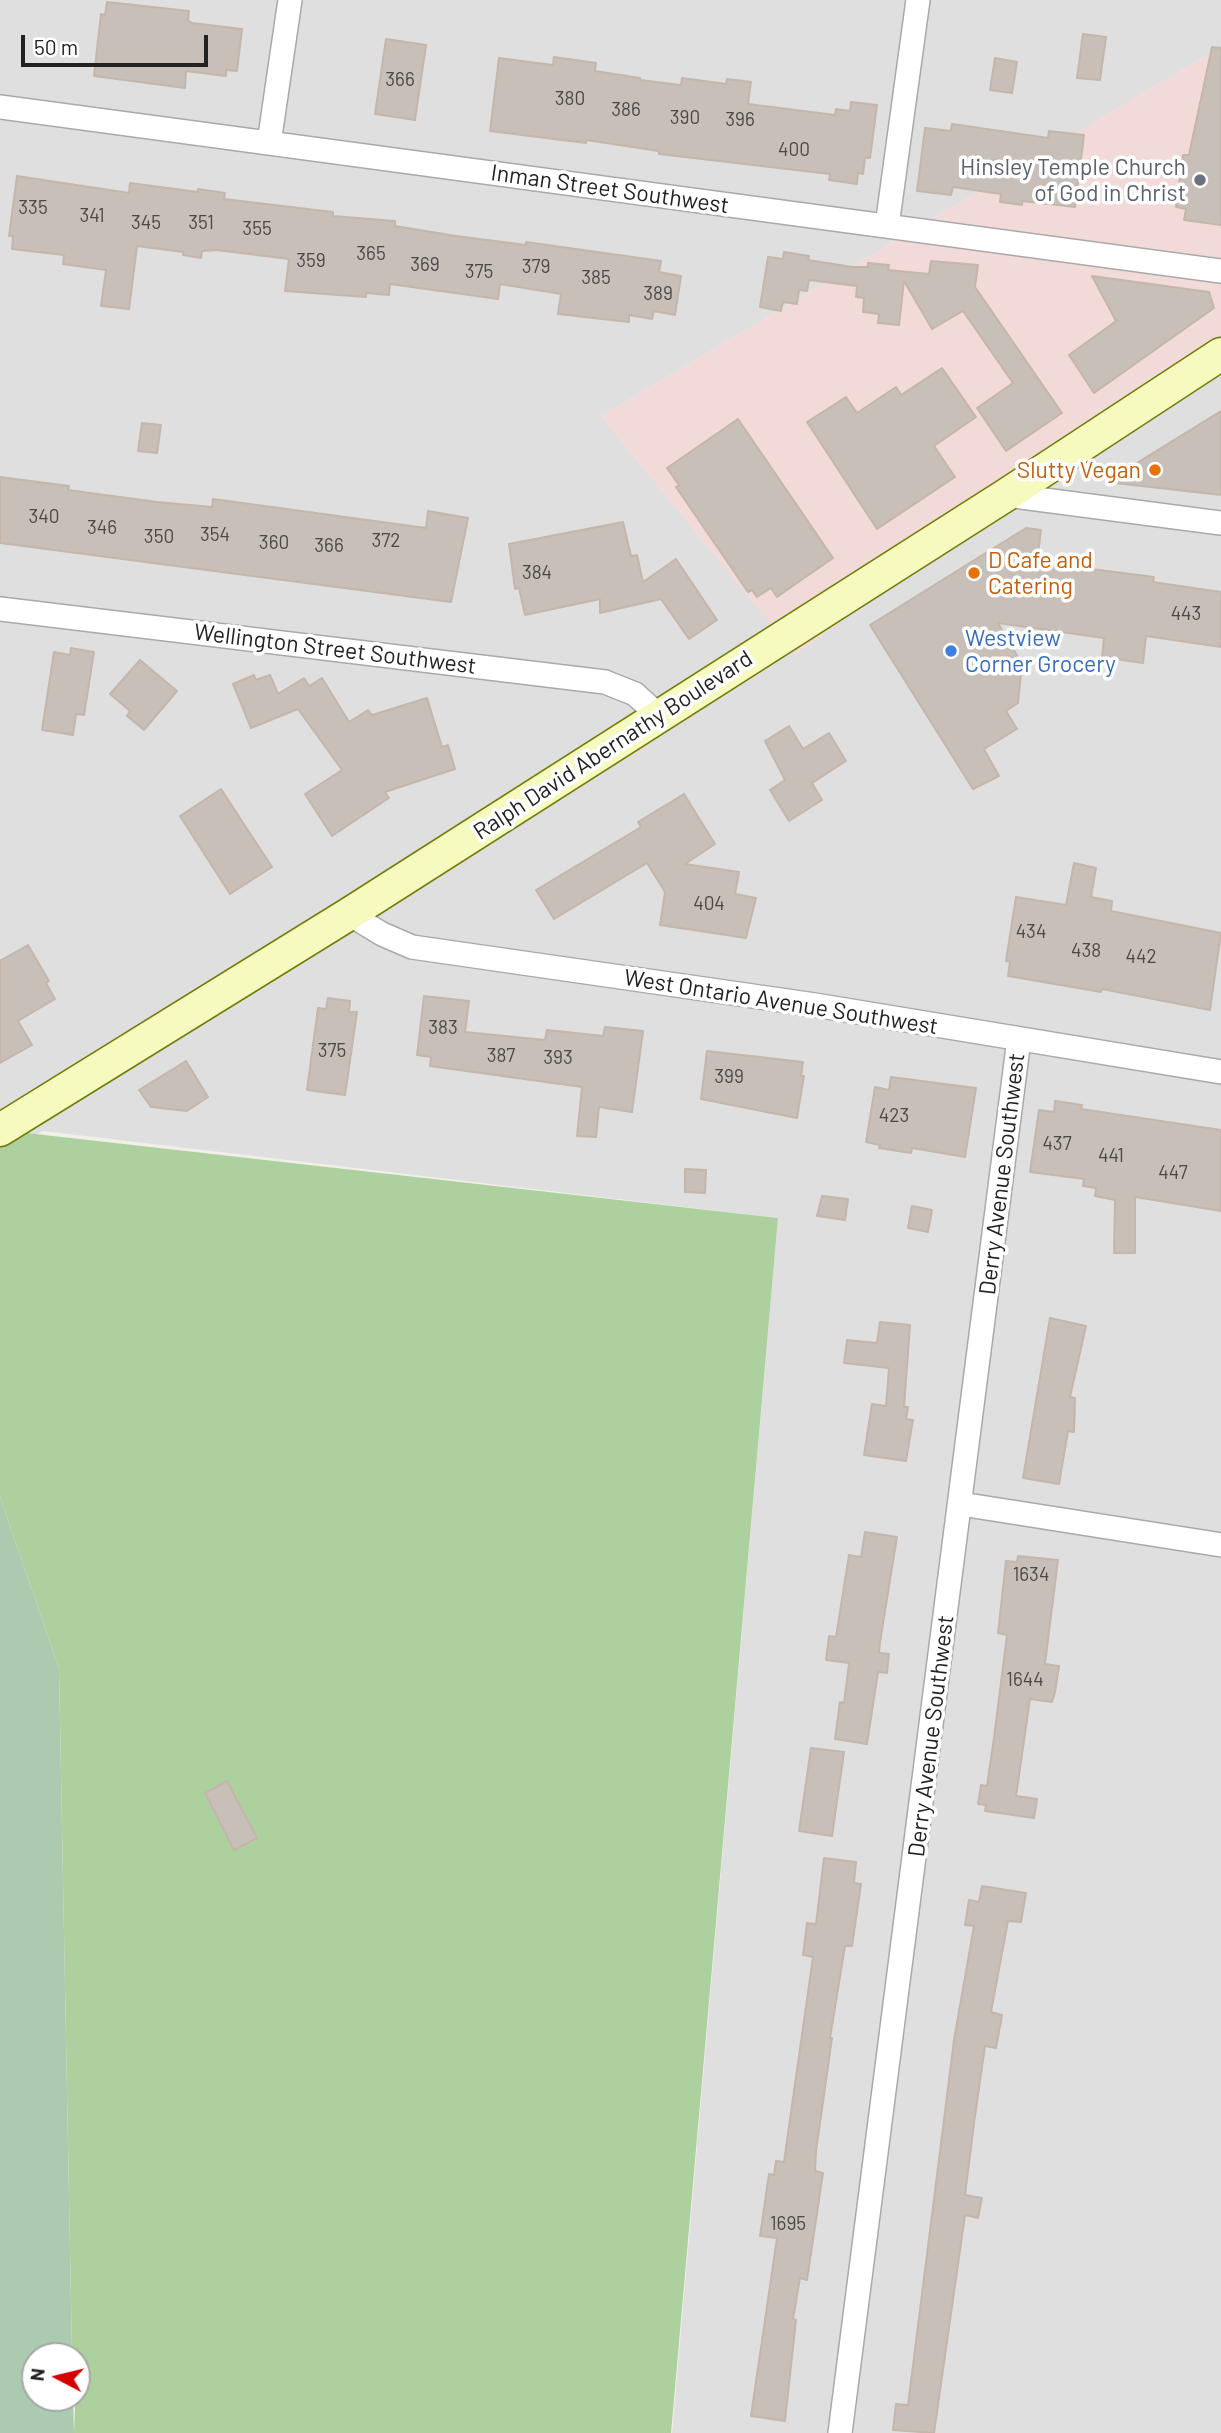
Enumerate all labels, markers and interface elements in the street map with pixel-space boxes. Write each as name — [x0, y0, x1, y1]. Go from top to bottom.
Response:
scale bar — [24, 21, 212, 65]
text: 50 m — [34, 34, 78, 59]
house number: 366 — [385, 69, 415, 91]
house number: 380 — [555, 88, 585, 110]
house number: 386 — [611, 99, 641, 121]
house number: 390 — [670, 107, 700, 129]
house number: 396 — [725, 109, 755, 131]
house number: 400 — [778, 139, 810, 161]
place label: Hinsley Temple Church of God in Christ — [960, 153, 1186, 207]
street label: Inman Street Southwest — [489, 159, 731, 219]
marker: Hinsley Temple Church of God in Christ — [1192, 172, 1208, 188]
house number: 335 — [18, 197, 48, 219]
house number: 341 — [79, 205, 105, 227]
house number: 345 — [131, 212, 161, 234]
house number: 351 — [188, 212, 214, 234]
house number: 355 — [242, 218, 272, 240]
house number: 365 — [356, 243, 386, 265]
house number: 359 — [296, 250, 326, 272]
house number: 369 — [410, 254, 440, 276]
house number: 379 — [522, 256, 550, 278]
house number: 375 — [465, 261, 493, 283]
house number: 385 — [581, 267, 611, 289]
house number: 389 — [643, 283, 673, 305]
place label: Slutty Vegan — [1017, 456, 1141, 484]
marker: Slutty Vegan — [1147, 462, 1163, 478]
house number: 340 — [29, 506, 59, 528]
house number: 346 — [87, 517, 117, 539]
house number: 354 — [200, 524, 230, 546]
house number: 350 — [144, 526, 174, 548]
house number: 372 — [372, 530, 400, 552]
house number: 360 — [259, 532, 289, 554]
house number: 366 — [314, 535, 344, 557]
place label: D Cafe and Catering — [988, 546, 1093, 600]
house number: 384 — [522, 562, 552, 584]
marker: D Cafe and Catering — [966, 565, 982, 581]
house number: 443 — [1171, 603, 1201, 625]
street label: Wellington Street Southwest — [192, 618, 478, 680]
place label: Westview Corner Grocery — [965, 624, 1116, 678]
marker: Westview Corner Grocery — [943, 643, 959, 659]
street label: Ralph David Abernathy Boulevard — [468, 644, 758, 846]
house number: 404 — [693, 893, 725, 915]
house number: 434 — [1016, 921, 1046, 943]
house number: 438 — [1071, 940, 1101, 962]
house number: 442 — [1125, 946, 1157, 968]
street label: West Ontario Avenue Southwest — [622, 964, 940, 1040]
house number: 383 — [428, 1017, 458, 1039]
house number: 375 — [318, 1040, 346, 1062]
house number: 387 — [487, 1045, 515, 1067]
house number: 393 — [543, 1047, 573, 1069]
street label: Derry Avenue Southwest — [973, 1052, 1031, 1296]
house number: 399 — [714, 1066, 744, 1088]
house number: 423 — [879, 1105, 909, 1127]
house number: 437 — [1042, 1133, 1072, 1155]
house number: 441 — [1098, 1145, 1124, 1167]
house number: 447 — [1158, 1162, 1188, 1184]
house number: 1634 — [1013, 1564, 1049, 1586]
street label: Derry Avenue Southwest — [902, 1614, 960, 1858]
house number: 1644 — [1006, 1669, 1044, 1691]
house number: 1695 — [770, 2213, 806, 2235]
north arrow — [21, 2342, 91, 2412]
text: N — [24, 2367, 49, 2382]

